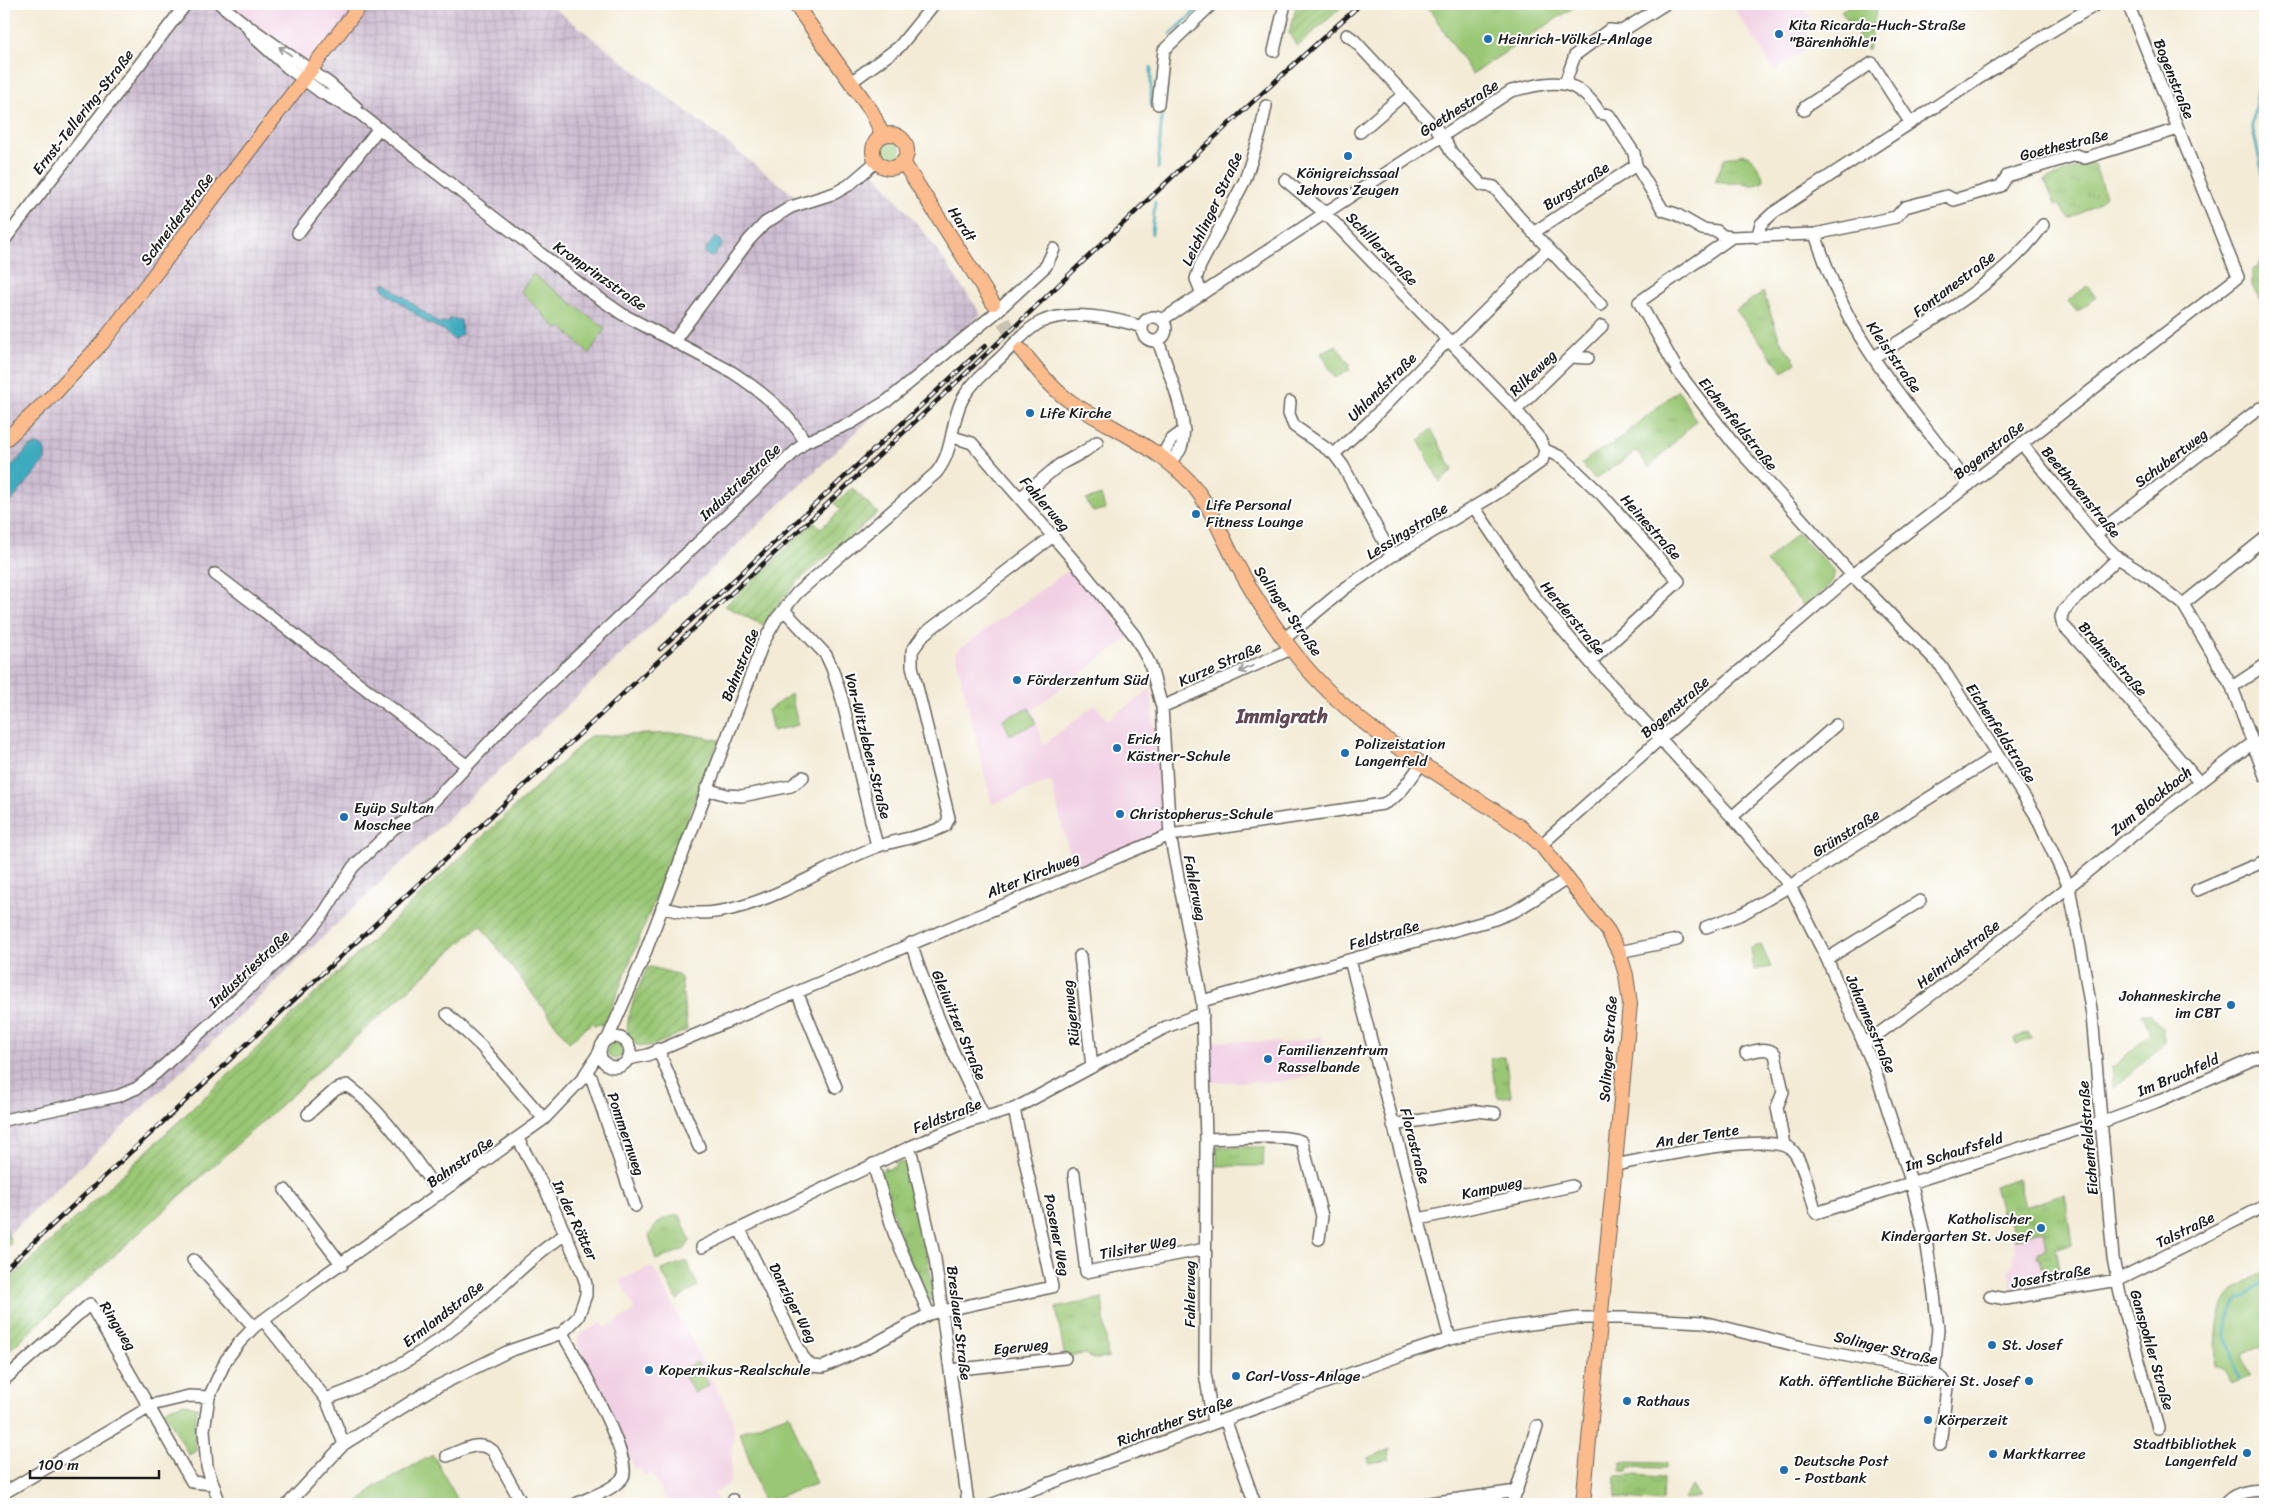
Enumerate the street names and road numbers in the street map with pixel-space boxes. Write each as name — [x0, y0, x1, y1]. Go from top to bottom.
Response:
street label: Bogenstraße — [2146, 35, 2202, 123]
street label: Ernst-Tellering-Straße — [25, 43, 141, 181]
street label: Goethestraße — [1414, 72, 1504, 144]
street label: Goethestraße — [2017, 121, 2111, 169]
street label: Leichlinger Straße — [1174, 148, 1250, 270]
street label: Burgstraße — [1537, 155, 1615, 217]
street label: Schneiderstraße — [133, 167, 221, 271]
street label: Hardt — [941, 201, 984, 248]
street label: Schillerstraße — [1339, 206, 1425, 293]
street label: Kronprinzstraße — [548, 234, 653, 318]
street label: Fontanestraße — [1907, 244, 2001, 324]
street label: Kleiststraße — [1859, 315, 1929, 399]
street label: Rilkeweg — [1503, 343, 1563, 403]
street label: Uhlandstraße — [1341, 346, 1423, 428]
street label: Eichenfeldstraße — [1692, 371, 1784, 477]
street label: Bogenstraße — [1948, 413, 2031, 486]
street label: Schubertweg — [2129, 421, 2214, 494]
street label: Industriestraße — [692, 437, 787, 528]
street label: Beethovenstraße — [2034, 440, 2128, 544]
street label: Fahlerweg — [1013, 470, 1077, 538]
street label: Heinestraße — [1614, 488, 1688, 567]
street label: Lessingstraße — [1361, 495, 1454, 567]
street label: Solinger Straße — [1247, 560, 1329, 662]
street label: Herderstraße — [1534, 575, 1613, 662]
street label: Brahmsstraße — [2072, 615, 2154, 703]
street label: Bahnstraße — [714, 624, 766, 706]
street label: Kurze Straße — [1174, 634, 1266, 694]
street label: Bogenstraße — [1634, 669, 1716, 745]
street label: Von-Witzleben-Straße — [837, 670, 899, 822]
street label: Eichenfeldstraße — [1959, 678, 2043, 789]
street label: Zum Blockbach — [2104, 760, 2198, 842]
street label: Grünstraße — [1807, 802, 1885, 864]
street label: Alter Kirchweg — [982, 844, 1084, 906]
street label: Fahlerweg — [1176, 853, 1214, 924]
street label: Feldstraße — [1346, 913, 1422, 957]
street label: Heinrichstraße — [1910, 913, 2006, 995]
street label: Industriestraße — [201, 924, 296, 1015]
street label: Gleiwitzer Straße — [924, 966, 994, 1084]
street label: Johannesstraße — [1838, 970, 1904, 1078]
street label: Rügenweg — [1055, 978, 1087, 1047]
street label: Solinger Straße — [1591, 995, 1625, 1103]
street label: Im Bruchfeld — [2132, 1046, 2224, 1104]
street label: Eichenfeldstraße — [2070, 1079, 2106, 1196]
street label: Pommernweg — [600, 1089, 652, 1179]
street label: Feldstraße — [909, 1091, 985, 1141]
street label: Florastraße — [1392, 1105, 1438, 1187]
street label: An der Tente — [1652, 1117, 1741, 1156]
street label: Im Schaufsfeld — [1901, 1124, 2007, 1180]
street label: Bahnstraße — [421, 1129, 499, 1195]
street label: Kampweg — [1459, 1169, 1525, 1207]
street label: In der Rötter — [545, 1174, 605, 1265]
street label: Posener Weg — [1036, 1192, 1078, 1279]
street label: Talstraße — [2151, 1205, 2219, 1255]
street label: Tilsiter Weg — [1097, 1227, 1179, 1267]
street label: Josefstraße — [2008, 1256, 2093, 1296]
street label: Danziger Weg — [762, 1258, 825, 1348]
street label: Fahlerweg — [1177, 1260, 1203, 1327]
street label: Breslauer Straße — [939, 1264, 979, 1382]
street label: Ermlandstraße — [396, 1274, 490, 1354]
street label: Ganspohler Straße — [2122, 1287, 2182, 1414]
street label: Ringweg — [93, 1296, 144, 1356]
street label: Solinger Straße — [1831, 1323, 1941, 1373]
street label: Egerweg — [992, 1331, 1050, 1363]
street label: Richrather Straße — [1113, 1388, 1237, 1454]

